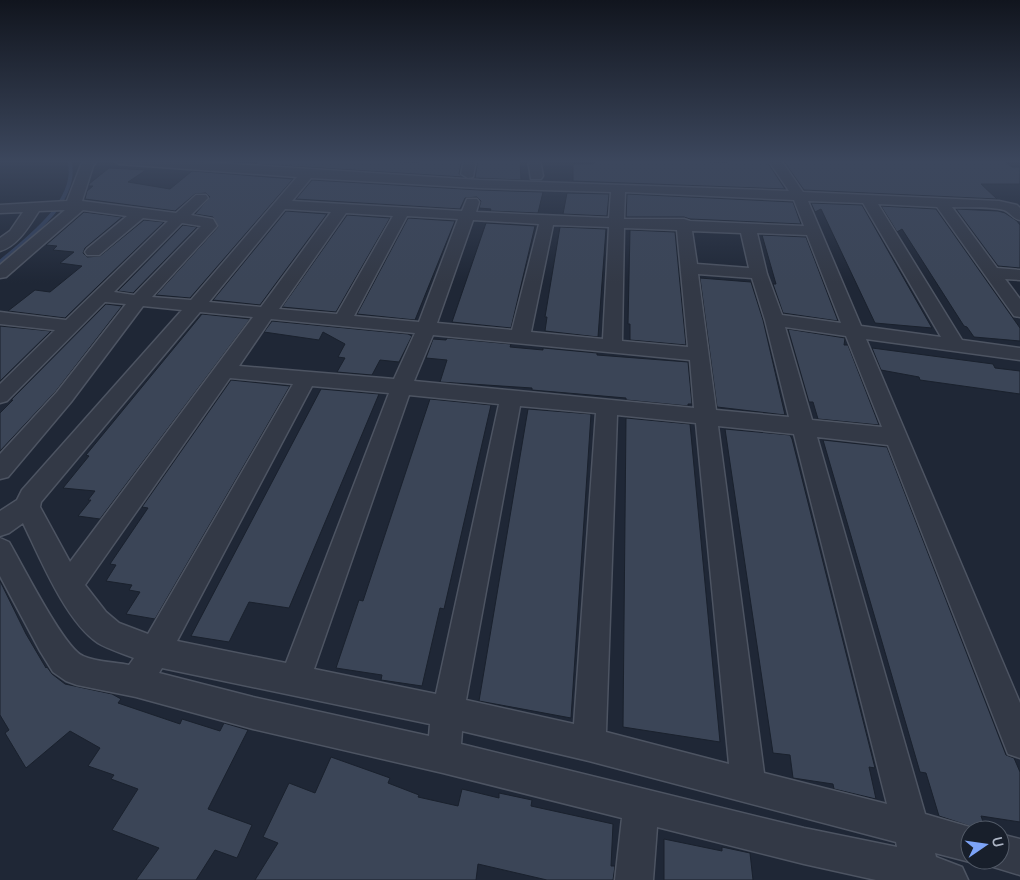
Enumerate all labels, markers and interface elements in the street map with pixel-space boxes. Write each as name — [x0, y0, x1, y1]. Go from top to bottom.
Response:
north arrow — [960, 820, 1010, 870]
text: U — [988, 835, 1009, 849]

